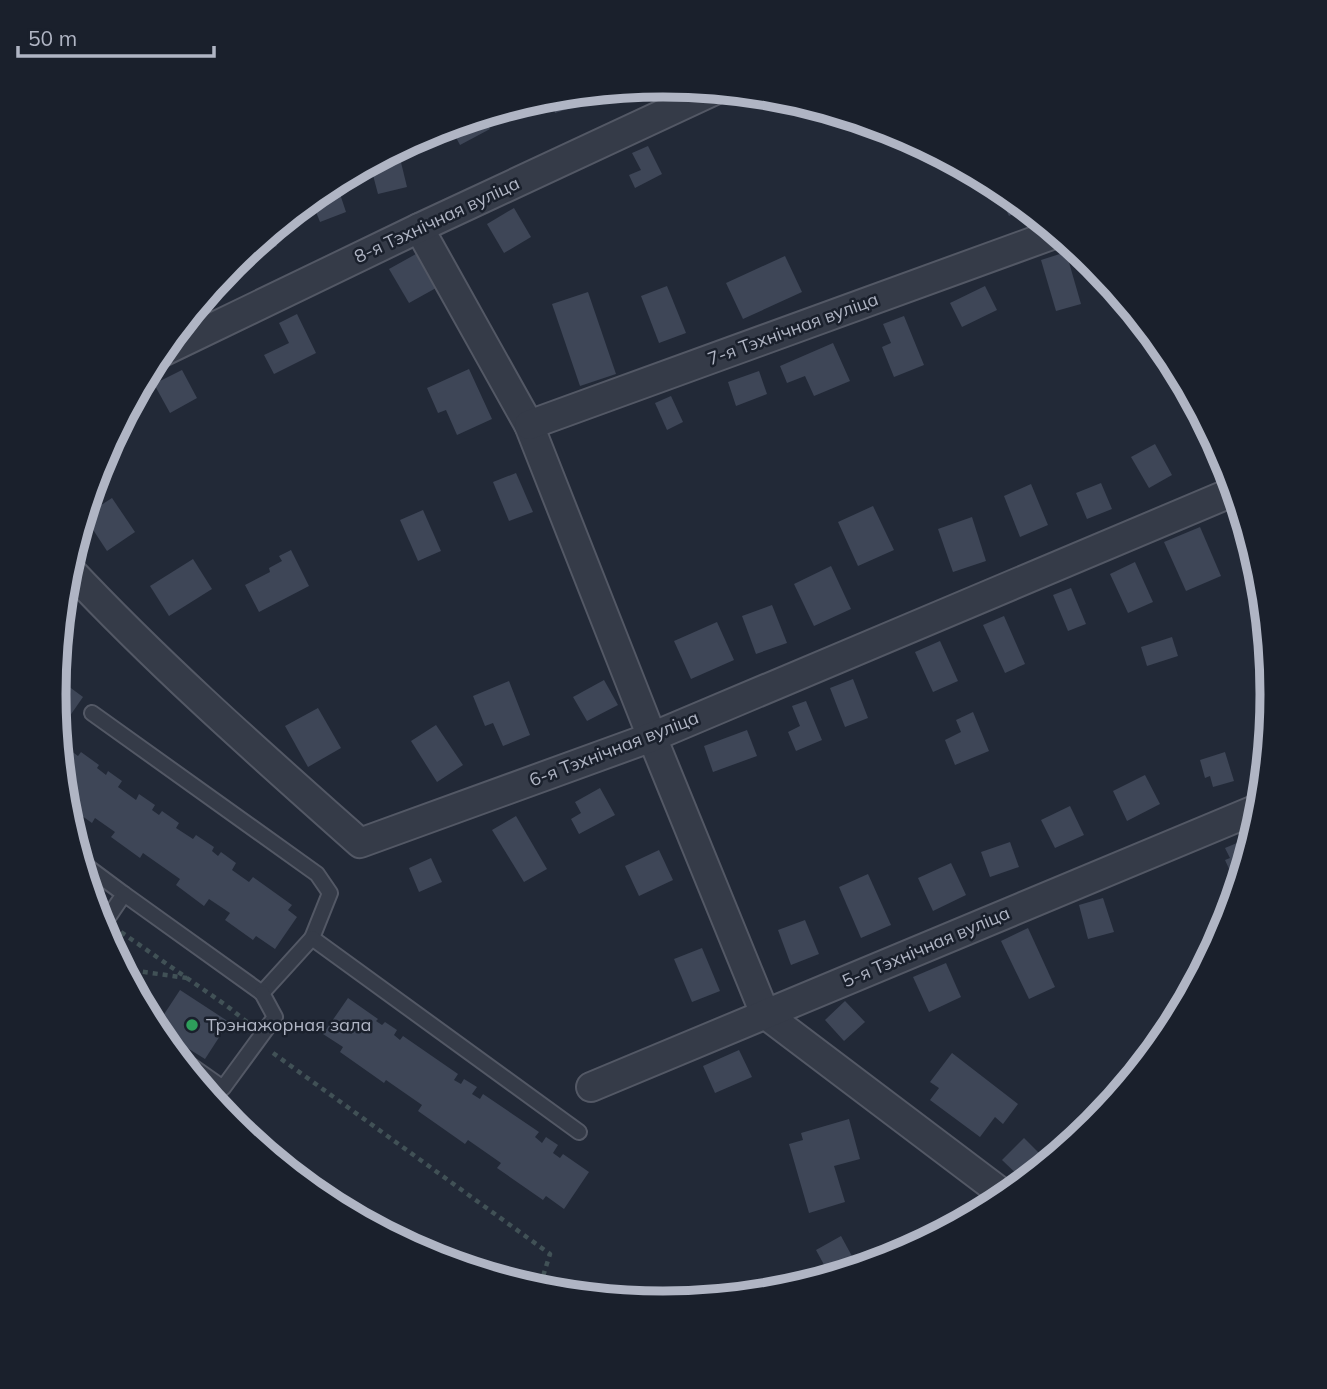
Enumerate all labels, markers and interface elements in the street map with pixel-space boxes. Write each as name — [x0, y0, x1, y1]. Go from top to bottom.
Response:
scale bar — [18, 14, 214, 58]
text: 50 m — [28, 25, 77, 51]
street label: 8-я Тэхнічная вуліца — [350, 171, 523, 268]
street label: 7-я Тэхнічная вуліца — [704, 287, 881, 370]
street label: 6-я Тэхнічная вуліца — [526, 706, 702, 791]
street label: 5-я Тэхнічная вуліца — [839, 901, 1013, 992]
place label: Трэнажорная зала — [206, 1013, 372, 1036]
marker: Трэнажорная зала — [184, 1017, 200, 1033]

